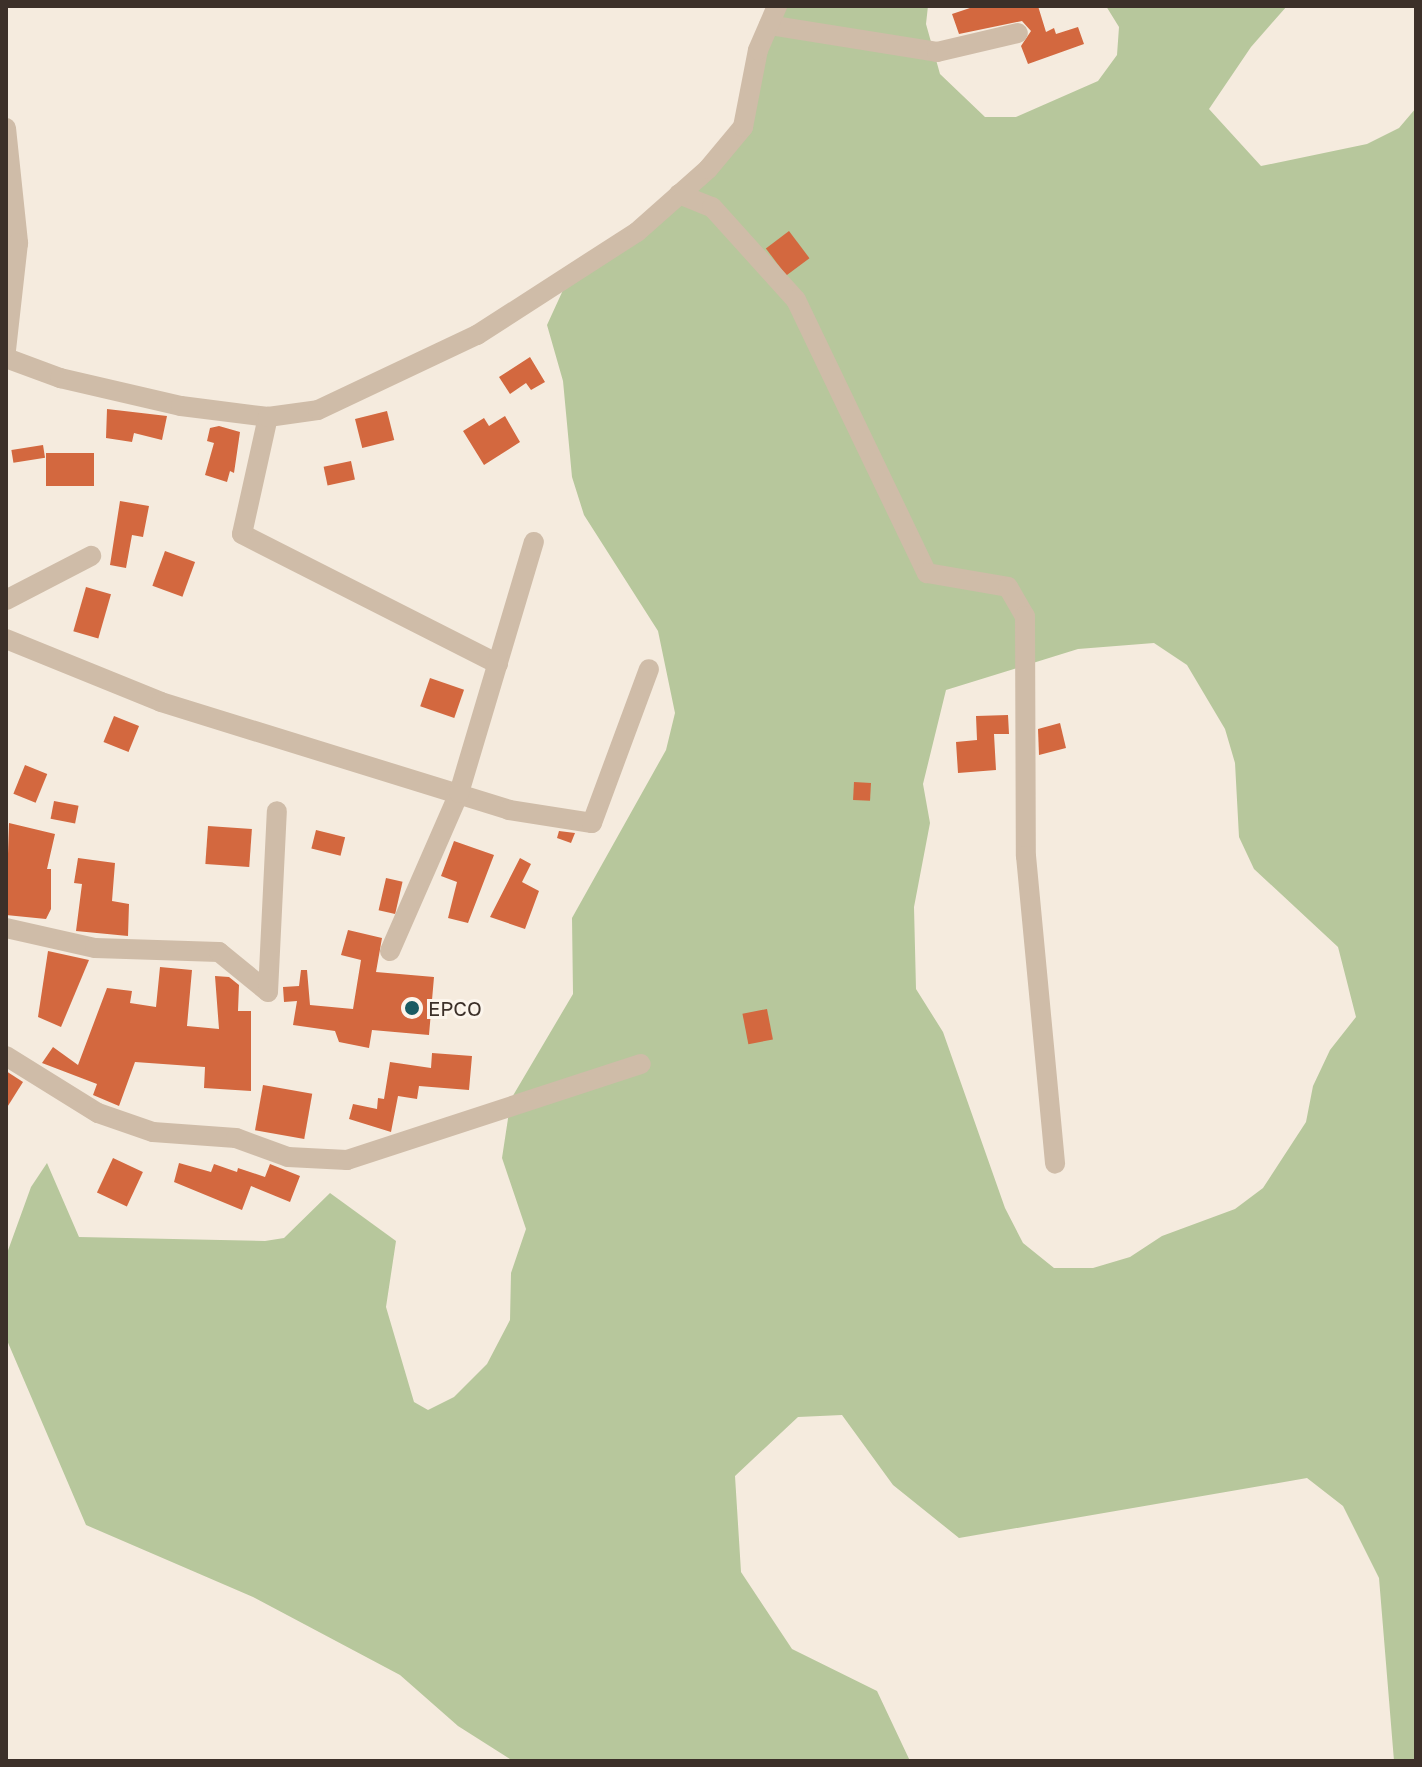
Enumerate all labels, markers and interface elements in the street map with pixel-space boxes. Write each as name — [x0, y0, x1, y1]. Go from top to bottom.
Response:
place label: EPCO — [428, 996, 482, 1020]
marker: EPCO — [403, 999, 421, 1017]

